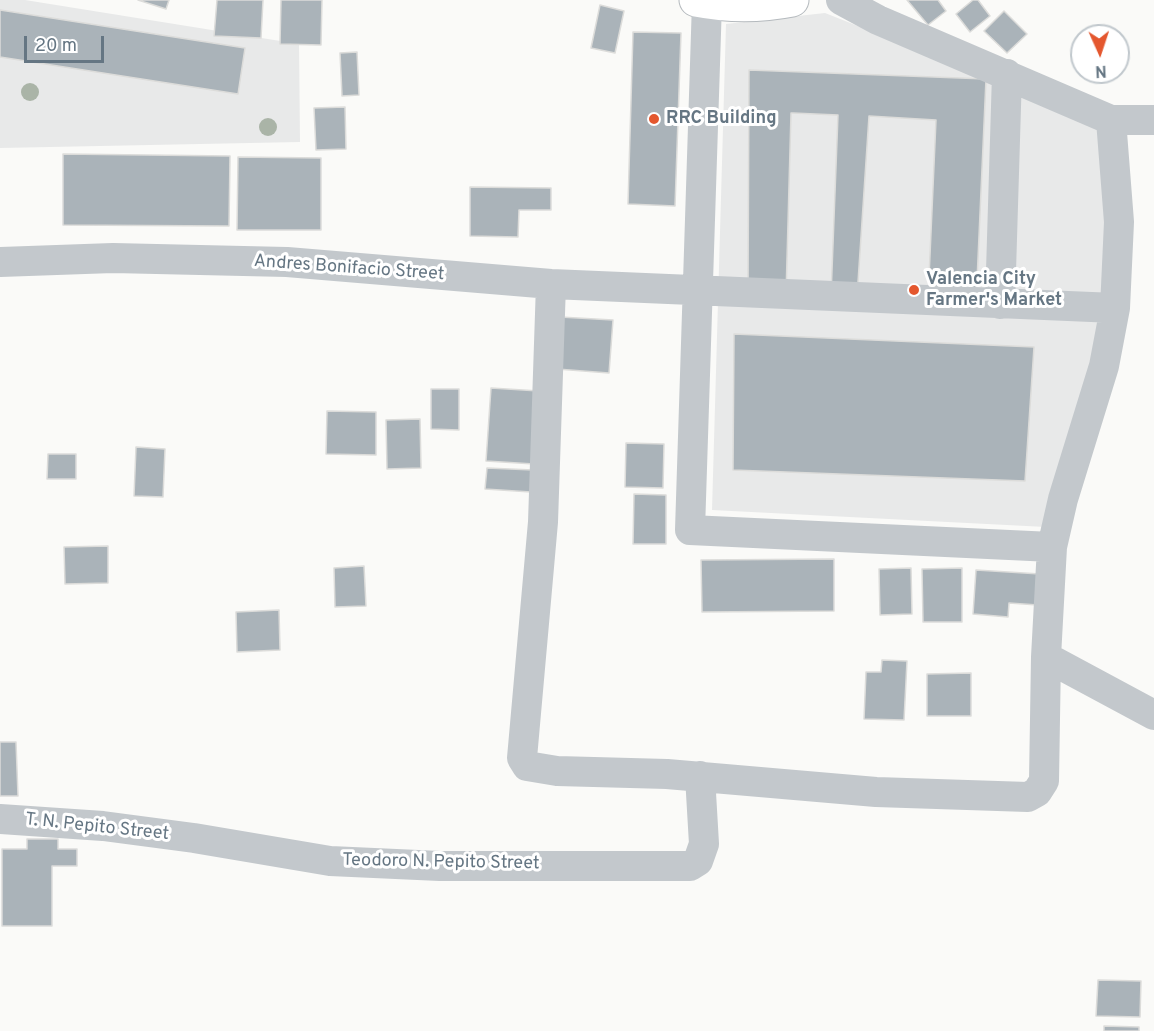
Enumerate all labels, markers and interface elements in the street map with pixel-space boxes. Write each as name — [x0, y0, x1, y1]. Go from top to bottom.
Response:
scale bar — [27, 24, 106, 62]
north arrow — [1070, 24, 1130, 84]
text: 20 m — [35, 35, 77, 58]
text: N — [1095, 60, 1107, 80]
place label: RRC Building — [666, 108, 777, 130]
marker: RRC Building — [647, 112, 661, 126]
street label: Andres Bonifacio Street — [253, 252, 445, 286]
place label: Valencia City Farmer's Market — [926, 269, 1062, 312]
marker: Valencia City Farmer's Market — [907, 283, 921, 297]
street label: T. N. Pepito Street — [24, 810, 170, 846]
street label: Teodoro N. Pepito Street — [342, 850, 540, 876]

